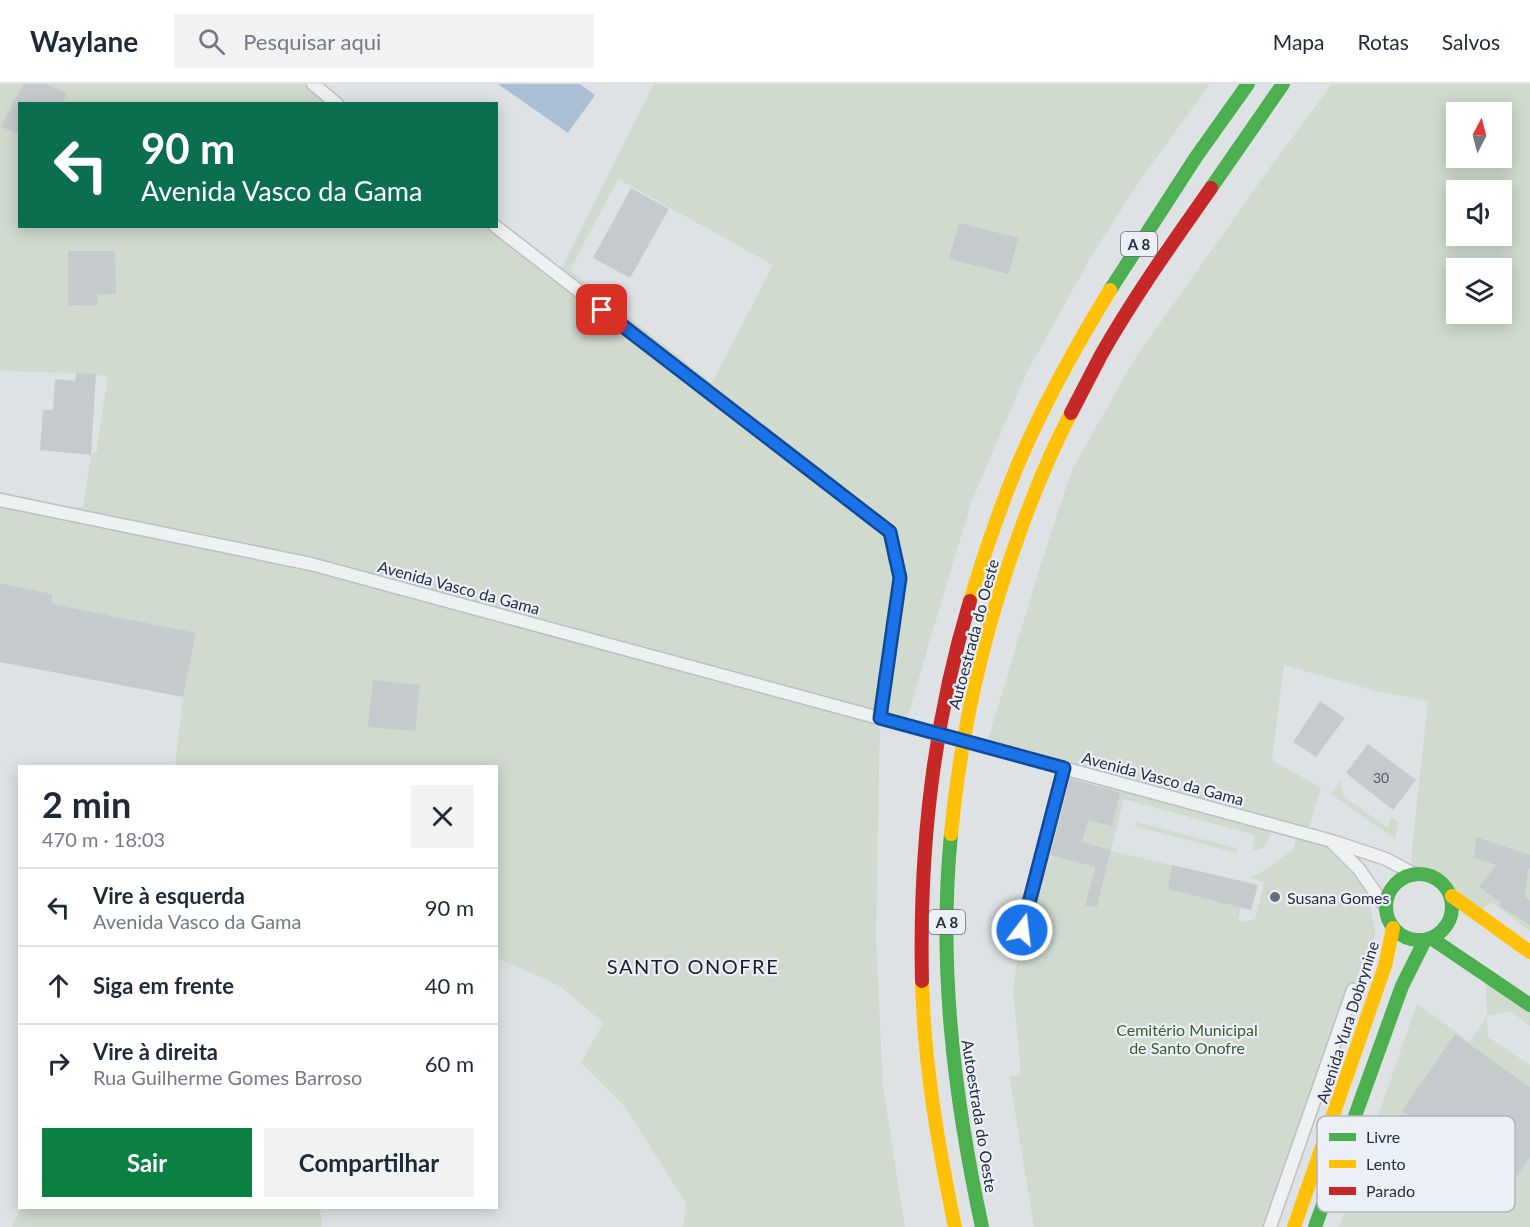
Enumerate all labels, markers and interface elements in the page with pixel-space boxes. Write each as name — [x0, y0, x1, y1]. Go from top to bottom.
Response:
search box — [174, 14, 594, 68]
text: Waylane — [30, 24, 138, 58]
icon: search — [195, 25, 228, 58]
text: Pesquisar aqui — [243, 28, 381, 55]
text: Mapa — [1273, 29, 1325, 54]
text: Rotas — [1358, 29, 1409, 54]
text: Salvos — [1442, 29, 1500, 54]
north arrow — [1446, 102, 1512, 168]
map controls — [1446, 102, 1512, 324]
text: 90 m — [141, 123, 235, 173]
icon: left — [42, 126, 120, 204]
text: Avenida Vasco da Gama — [141, 174, 422, 207]
button: sound — [1446, 180, 1512, 246]
road number: A 8 — [1121, 232, 1157, 256]
button: layers — [1446, 258, 1512, 324]
pin — [576, 284, 627, 335]
icon: arrive — [585, 293, 618, 326]
street label: Avenida Vasco da Gama — [376, 556, 542, 618]
street label: Autoestrada do Oeste — [944, 557, 1002, 711]
street label: Avenida Vasco da Gama — [1080, 747, 1246, 809]
house number: 30 — [1373, 769, 1389, 786]
text: 2 min — [42, 782, 131, 826]
button: close — [411, 785, 474, 848]
text: 470 m · 18:03 — [42, 827, 165, 851]
text: Vire à esquerda — [93, 882, 245, 909]
place label: Susana Gomes — [1287, 888, 1390, 907]
marker: Susana Gomes — [1268, 890, 1282, 904]
icon: left — [42, 891, 75, 924]
text: 90 m — [425, 894, 474, 921]
position arrow — [990, 898, 1054, 962]
text: Avenida Vasco da Gama — [93, 909, 301, 933]
road number: A 8 — [929, 910, 965, 934]
street label: Avenida Yura Dobrynine — [1312, 938, 1382, 1106]
district label: SANTO ONOFRE — [607, 954, 779, 978]
icon: ahead — [42, 969, 75, 1002]
text: Siga em frente — [93, 972, 234, 999]
text: 40 m — [425, 972, 474, 999]
park label: Cemitério Municipal de Santo Onofre — [1116, 1020, 1258, 1057]
text: Vire à direita — [93, 1038, 218, 1065]
street label: Autoestrada do Oeste — [959, 1038, 1001, 1194]
icon: right — [42, 1047, 75, 1080]
text: 60 m — [425, 1050, 474, 1077]
text: Rua Guilherme Gomes Barroso — [93, 1065, 362, 1089]
legend — [1317, 1116, 1515, 1212]
text: Livre — [1366, 1127, 1400, 1146]
button: Sair — [42, 1128, 252, 1197]
button: Compartilhar — [264, 1128, 474, 1197]
text: Lento — [1366, 1154, 1406, 1173]
text: Parado — [1366, 1181, 1415, 1200]

